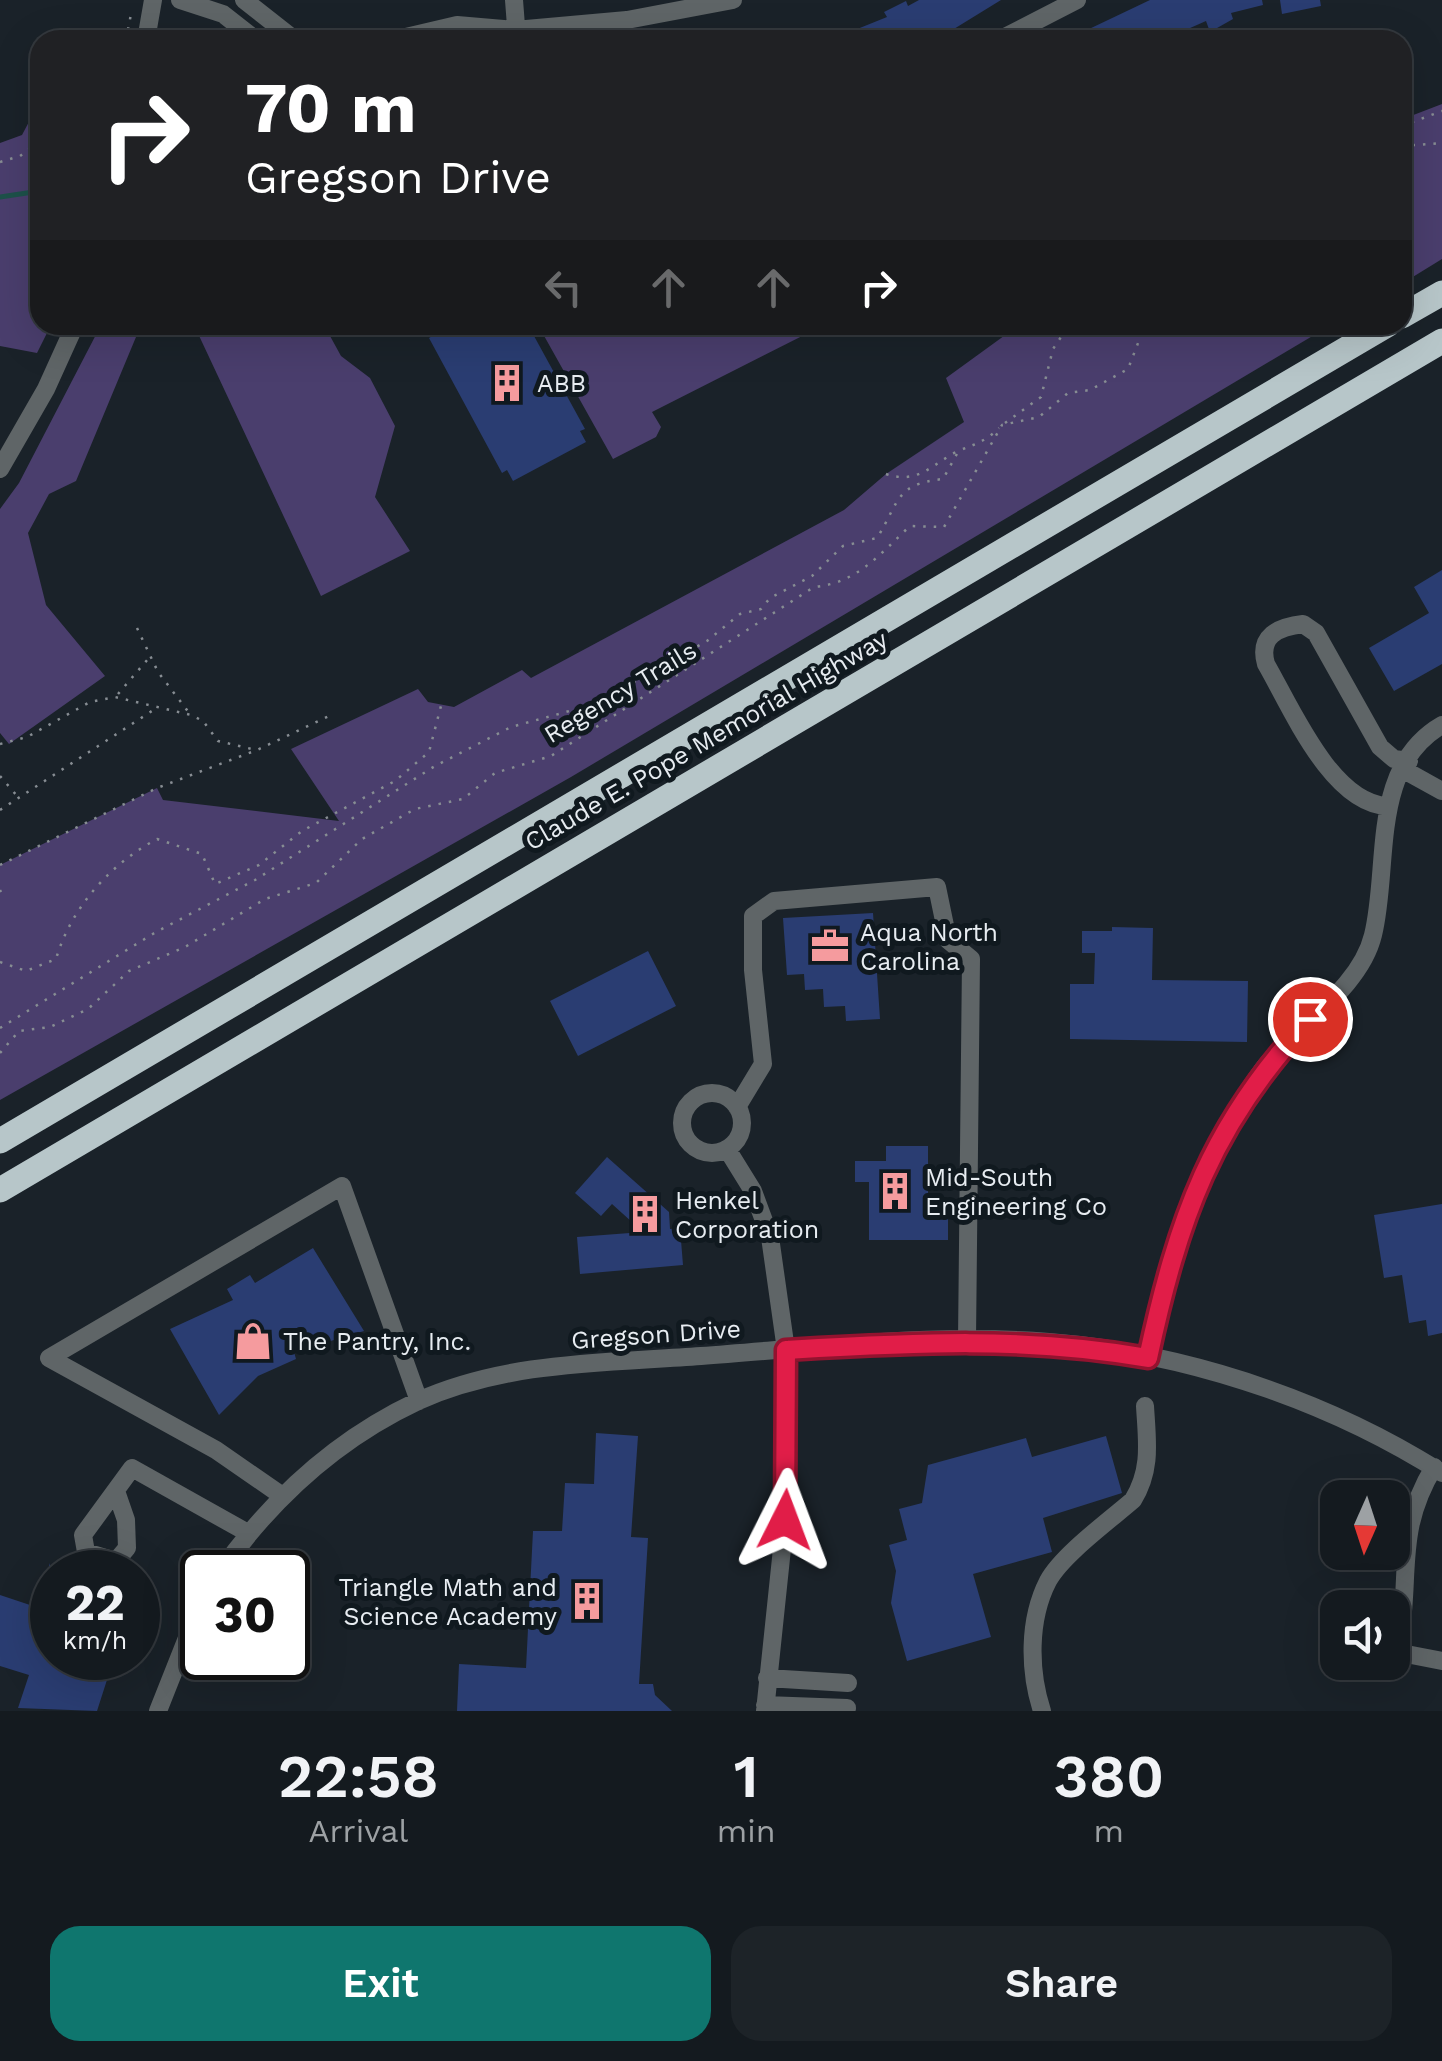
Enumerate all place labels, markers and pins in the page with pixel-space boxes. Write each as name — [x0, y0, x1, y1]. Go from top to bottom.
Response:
building icon: ABB — [486, 362, 528, 404]
place label: ABB — [537, 369, 586, 398]
place label: Aqua North Carolina — [860, 918, 998, 976]
office icon: Aqua North Carolina — [809, 925, 851, 967]
pin — [1268, 977, 1353, 1062]
place label: Mid-South Engineering Co — [925, 1163, 1107, 1221]
building icon: Mid-South Engineering Co — [874, 1170, 916, 1212]
place label: Henkel Corporation — [675, 1186, 819, 1244]
building icon: Henkel Corporation — [624, 1193, 666, 1235]
shop icon: The Pantry, Inc. — [232, 1320, 274, 1362]
place label: The Pantry, Inc. — [283, 1327, 471, 1356]
place label: Triangle Math and Science Academy — [339, 1573, 557, 1631]
building icon: Triangle Math and Science Academy — [566, 1580, 608, 1622]

